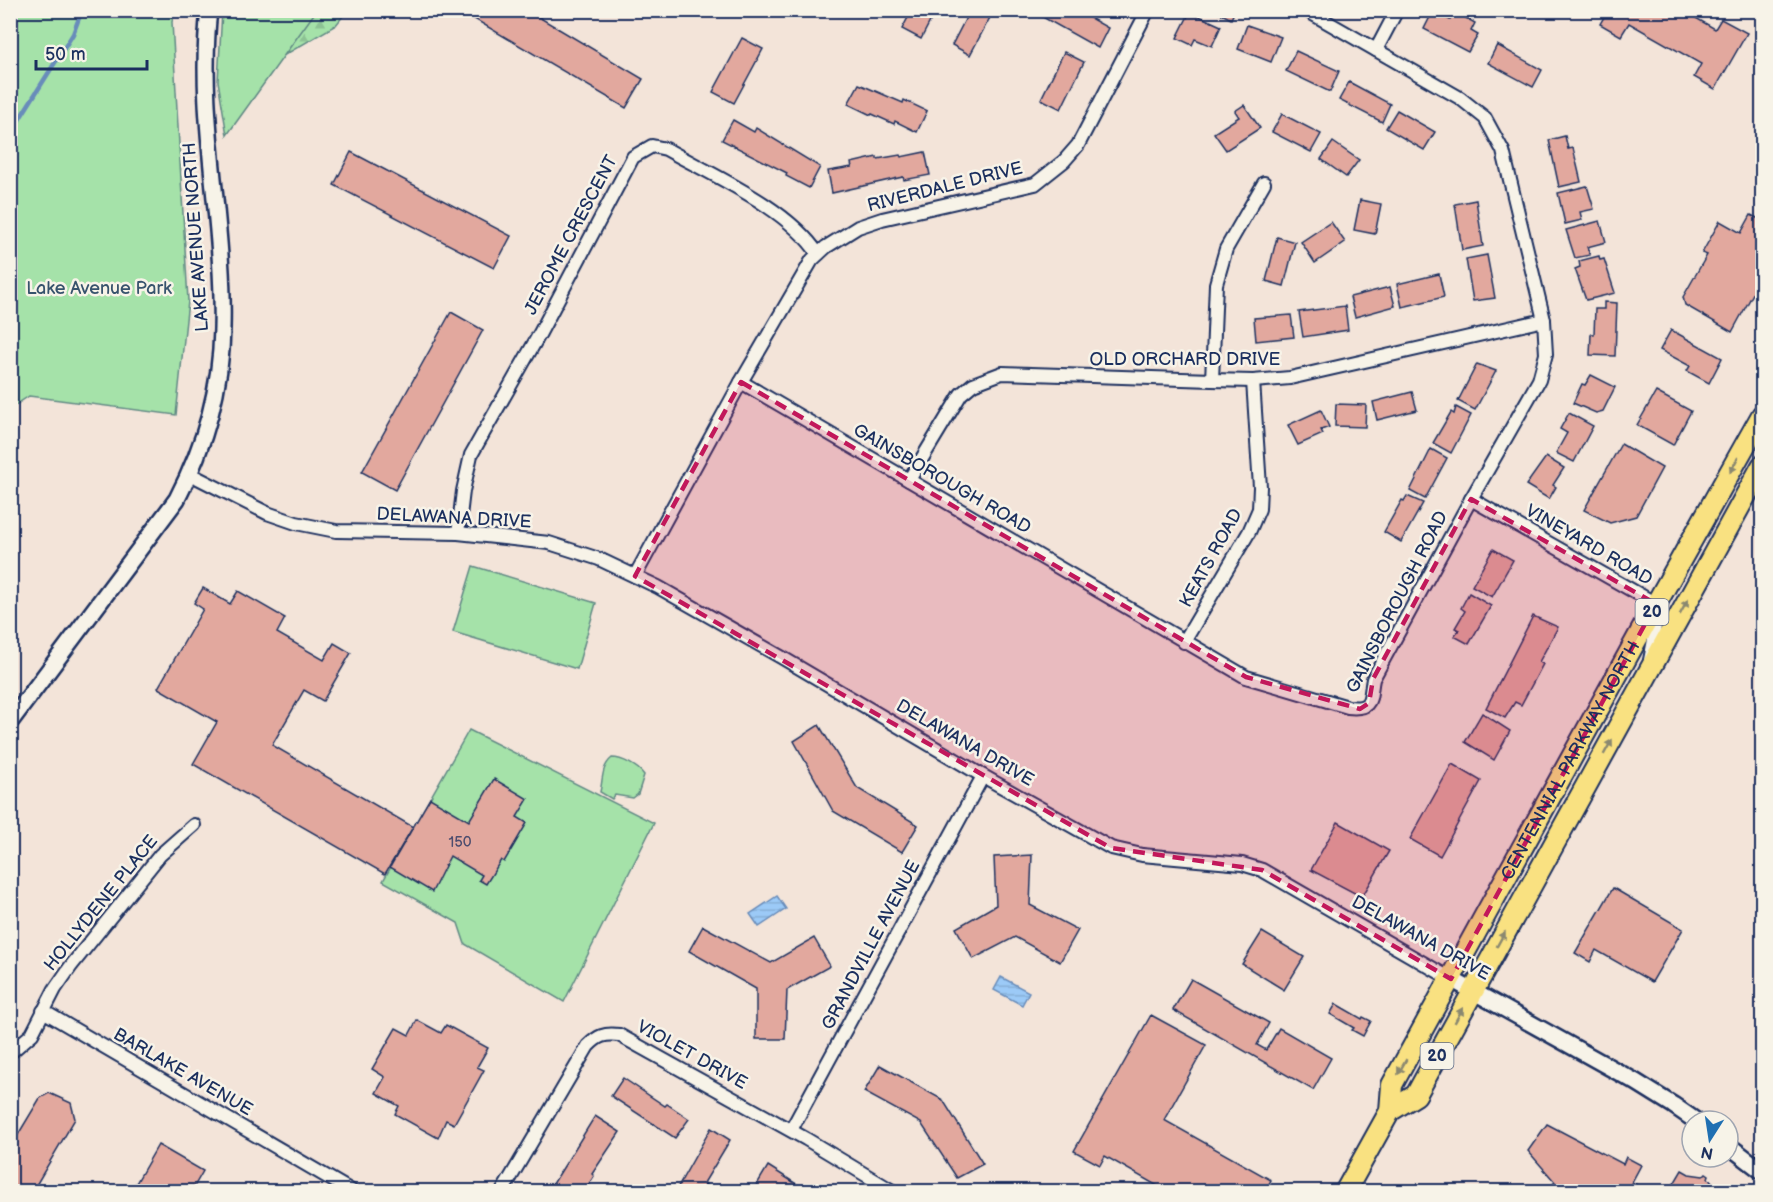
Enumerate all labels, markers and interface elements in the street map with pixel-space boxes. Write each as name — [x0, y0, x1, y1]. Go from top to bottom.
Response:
scale bar — [36, 33, 147, 71]
text: 50 m — [45, 44, 86, 65]
street label: LAKE AVENUE NORTH — [179, 142, 213, 332]
street label: JEROME CRESCENT — [520, 151, 622, 318]
street label: RIVERDALE DRIVE — [865, 158, 1025, 216]
park label: Lake Avenue Park — [26, 278, 172, 299]
street label: OLD ORCHARD DRIVE — [1090, 349, 1281, 370]
street label: GAINSBOROUGH ROAD — [849, 420, 1035, 538]
one-way arrow — [1729, 457, 1739, 474]
street label: VINEYARD ROAD — [1522, 500, 1656, 590]
street label: DELAWANA DRIVE — [376, 503, 532, 533]
street label: KEATS ROAD — [1175, 505, 1247, 611]
street label: GAINSBOROUGH ROAD — [1342, 507, 1452, 697]
road number: 20 — [1636, 599, 1668, 625]
one-way arrow — [1679, 599, 1689, 616]
street label: CENTENNIAL PARKWAY NORTH — [1496, 637, 1644, 883]
street label: DELAWANA DRIVE — [893, 695, 1038, 791]
one-way arrow — [1603, 738, 1613, 755]
street label: HOLLYDENE PLACE — [40, 831, 162, 975]
house number: 150 — [448, 833, 472, 852]
street label: GRANDVILLE AVENUE — [817, 857, 925, 1033]
street label: DELAWANA DRIVE — [1348, 891, 1494, 985]
one-way arrow — [1496, 930, 1506, 947]
one-way arrow — [1454, 1006, 1464, 1023]
street label: VIOLET DRIVE — [633, 1016, 751, 1094]
street label: BARLAKE AVENUE — [110, 1024, 256, 1120]
road number: 20 — [1420, 1043, 1454, 1069]
one-way arrow — [1397, 1059, 1407, 1076]
north arrow — [1680, 1109, 1740, 1169]
text: N — [1699, 1142, 1715, 1163]

